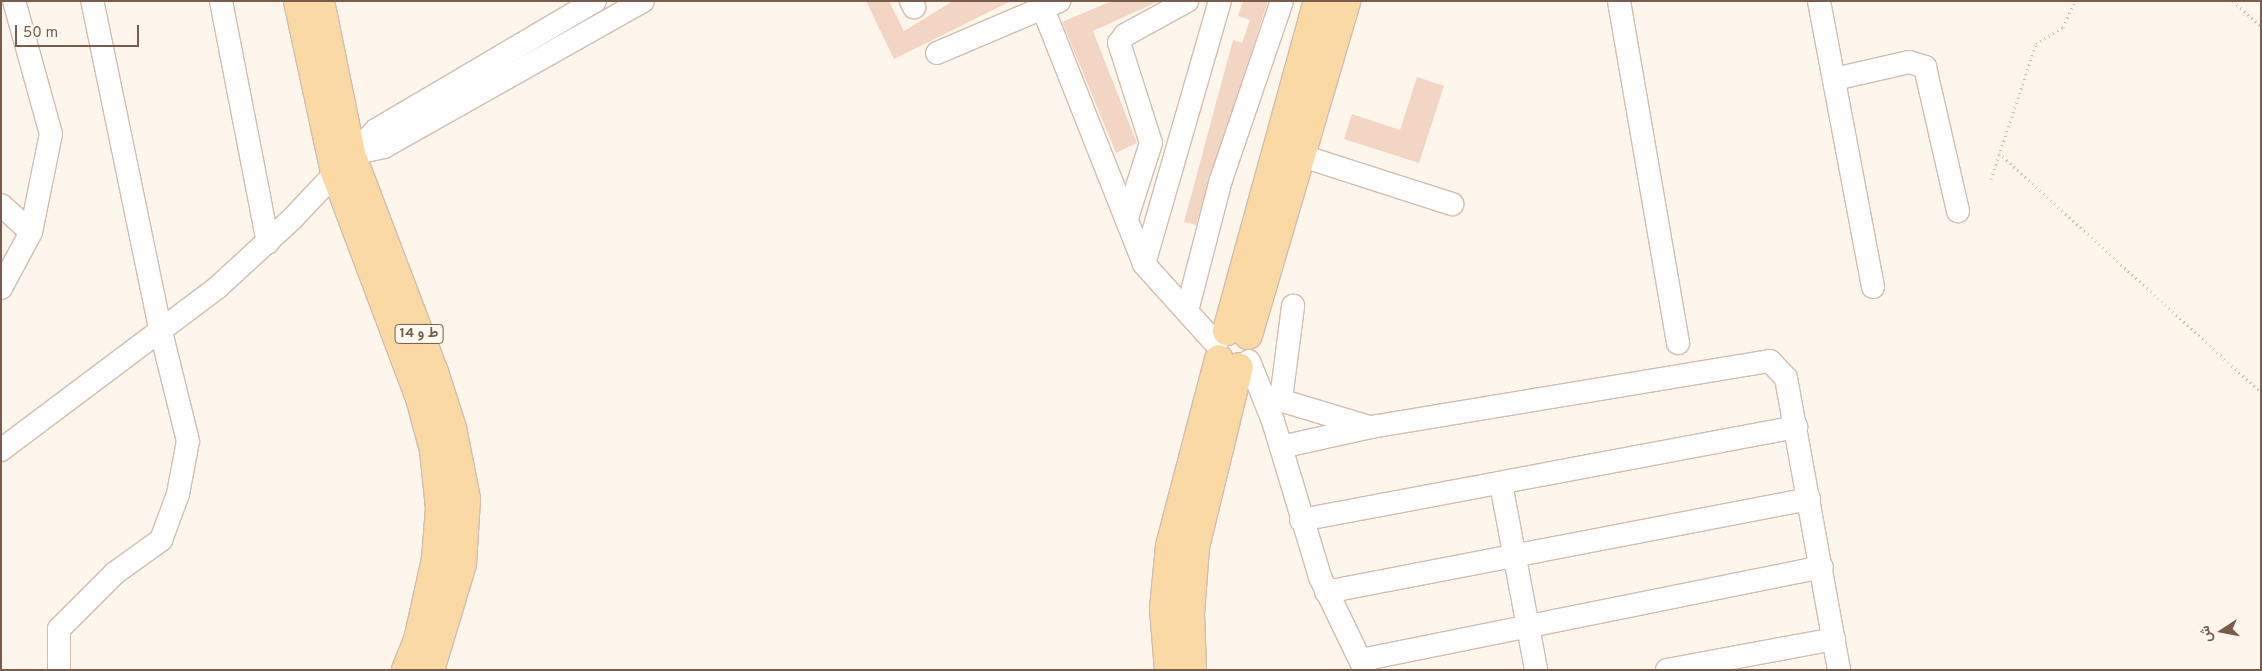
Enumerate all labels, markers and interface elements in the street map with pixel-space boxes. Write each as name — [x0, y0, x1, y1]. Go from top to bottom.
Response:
scale bar — [18, 15, 141, 47]
text: 50 m — [23, 24, 58, 43]
road number: ط و 14 — [394, 322, 444, 346]
north arrow — [2197, 606, 2247, 656]
text: ش — [2197, 624, 2217, 644]

